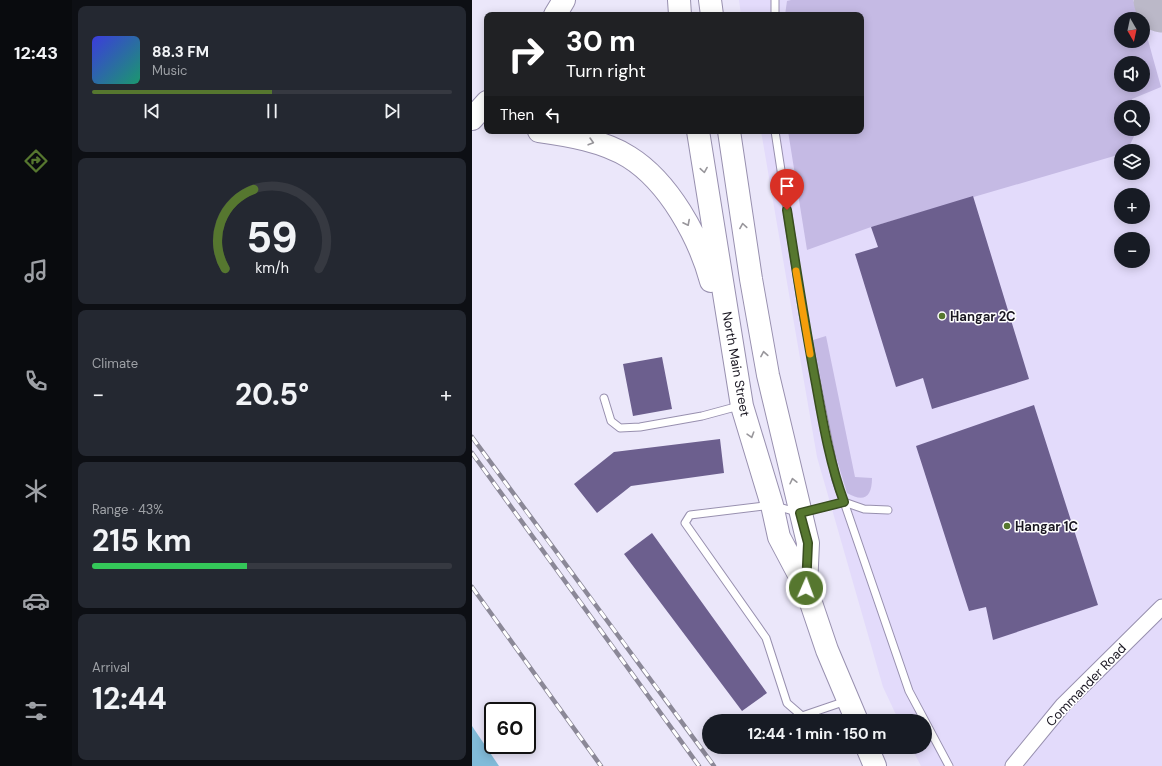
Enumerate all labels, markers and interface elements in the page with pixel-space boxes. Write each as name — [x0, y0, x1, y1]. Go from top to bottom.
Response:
north arrow — [1114, 12, 1150, 48]
map controls — [1114, 12, 1150, 268]
text: 30 m — [566, 23, 636, 60]
icon: right — [500, 28, 552, 80]
text: 12:43 — [14, 41, 58, 65]
text: 88.3 FM — [152, 42, 209, 62]
button: sound — [1114, 56, 1150, 92]
text: Turn right — [566, 59, 646, 83]
text: Music — [152, 62, 187, 79]
icon: previous — [141, 100, 163, 122]
icon: pause — [261, 100, 283, 122]
icon: next — [381, 100, 403, 122]
button: search — [1114, 100, 1150, 136]
icon: left — [542, 104, 564, 126]
text: Then — [500, 105, 534, 125]
one-way arrow — [588, 137, 594, 145]
button: layers — [1114, 144, 1150, 180]
icon: directions — [22, 147, 50, 175]
one-way arrow — [699, 166, 708, 173]
pin — [770, 169, 804, 210]
icon: arrive — [776, 175, 798, 197]
button: + — [1114, 188, 1150, 224]
text: 59 — [246, 211, 298, 265]
one-way arrow — [682, 219, 689, 226]
one-way arrow — [739, 223, 748, 229]
button: − — [1114, 232, 1150, 268]
icon: music — [22, 257, 50, 285]
text: km/h — [255, 259, 289, 277]
place label: Hangar 2C — [950, 308, 1016, 325]
street label: North Main Street — [718, 310, 754, 418]
marker: Hangar 2C — [937, 311, 947, 321]
one-way arrow — [760, 351, 769, 357]
text: Climate — [92, 355, 138, 372]
icon: phone — [22, 367, 50, 395]
text: 20.5° — [235, 375, 309, 414]
text: − — [92, 380, 104, 409]
text: + — [440, 380, 452, 409]
one-way arrow — [746, 432, 755, 439]
icon: climate — [22, 477, 50, 505]
one-way arrow — [789, 478, 797, 484]
text: Range · 43% — [92, 501, 164, 518]
place label: Hangar 1C — [1015, 518, 1078, 535]
text: 215 km — [92, 521, 192, 560]
marker: Hangar 1C — [1002, 521, 1012, 531]
position arrow — [785, 567, 827, 609]
icon: car — [22, 587, 50, 615]
street label: Commander Road — [1042, 640, 1130, 730]
text: Arrival — [92, 659, 130, 676]
text: 12:44 — [92, 679, 167, 718]
icon: filters — [22, 697, 50, 725]
speed limit sign: 60 — [484, 702, 536, 754]
text: 12:44 · 1 min · 150 m — [748, 724, 886, 744]

